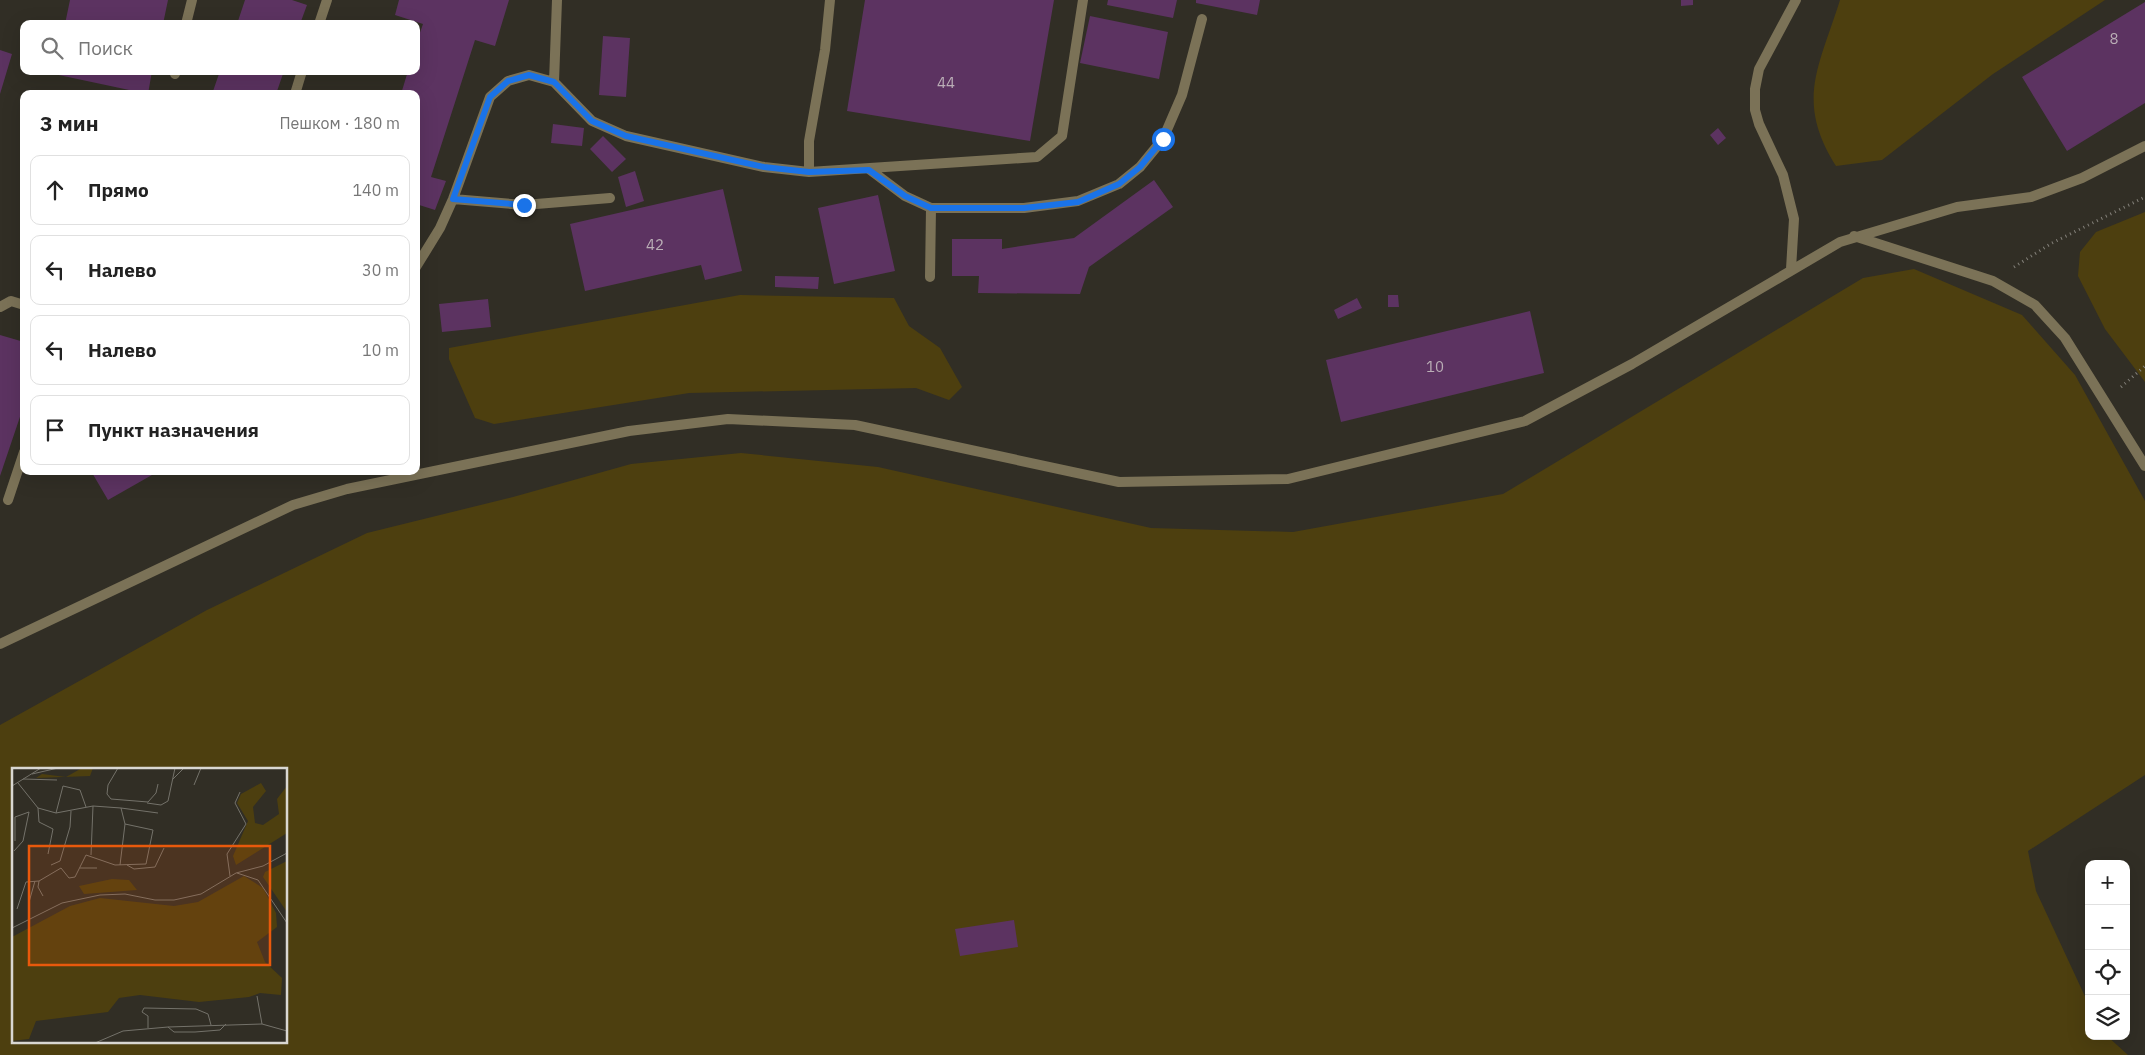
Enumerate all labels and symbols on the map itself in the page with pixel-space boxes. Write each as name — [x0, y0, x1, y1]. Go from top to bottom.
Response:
house number: 8 — [2109, 29, 2119, 48]
house number: 44 — [937, 73, 955, 92]
route start — [1152, 128, 1175, 151]
route end — [513, 194, 536, 217]
house number: 42 — [646, 235, 664, 254]
house number: 10 — [1426, 357, 1444, 376]
inset map — [12, 768, 288, 1042]

